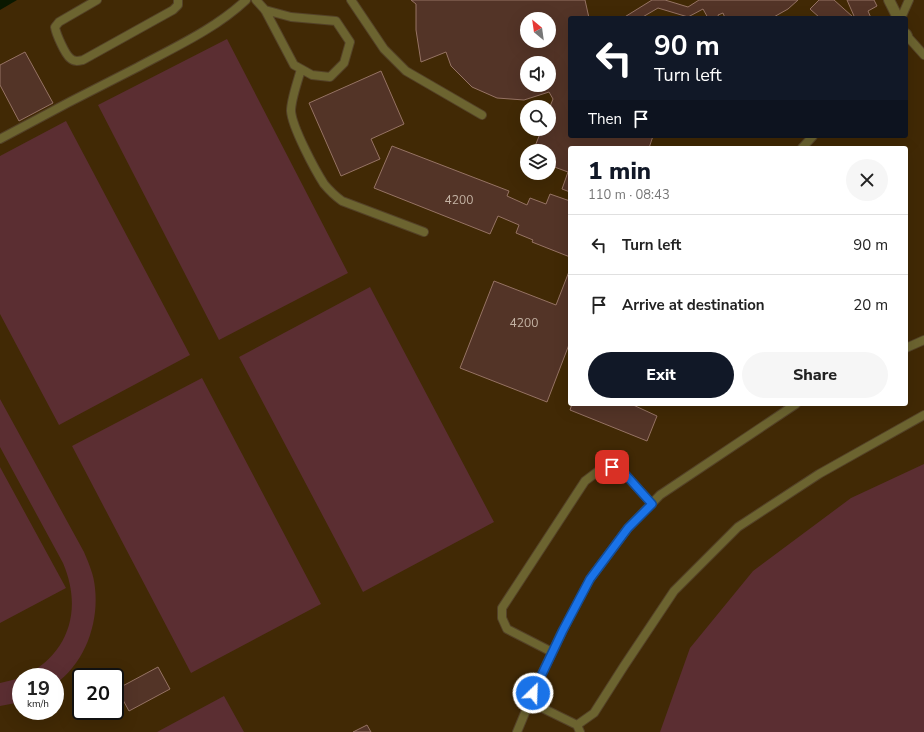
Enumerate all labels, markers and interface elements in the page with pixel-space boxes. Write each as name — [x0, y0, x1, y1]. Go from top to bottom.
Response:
north arrow — [520, 12, 556, 48]
map controls — [520, 12, 556, 180]
text: 90 m — [654, 27, 720, 65]
icon: left — [588, 32, 640, 84]
button: sound — [520, 56, 556, 92]
text: Turn left — [654, 63, 722, 87]
button: search — [520, 100, 556, 136]
icon: arrive — [630, 108, 652, 130]
text: Then — [588, 109, 622, 129]
button: layers — [520, 144, 556, 180]
text: 1 min — [588, 155, 651, 187]
button: close — [846, 159, 888, 201]
text: 110 m · 08:43 — [588, 186, 670, 204]
house number: 4200 — [445, 192, 473, 208]
icon: left — [588, 234, 610, 256]
text: Turn left — [622, 235, 681, 255]
text: 90 m — [853, 235, 888, 255]
icon: arrive — [588, 294, 610, 316]
text: Arrive at destination — [622, 295, 765, 315]
text: 20 m — [853, 295, 888, 315]
house number: 4200 — [510, 315, 538, 331]
button: Exit — [588, 352, 734, 398]
button: Share — [742, 352, 888, 398]
pin — [595, 450, 629, 484]
icon: arrive — [601, 456, 623, 478]
speed limit sign: 20 — [72, 668, 124, 720]
position arrow — [512, 672, 554, 714]
text: 19 — [26, 675, 50, 702]
text: km/h — [27, 697, 49, 711]

